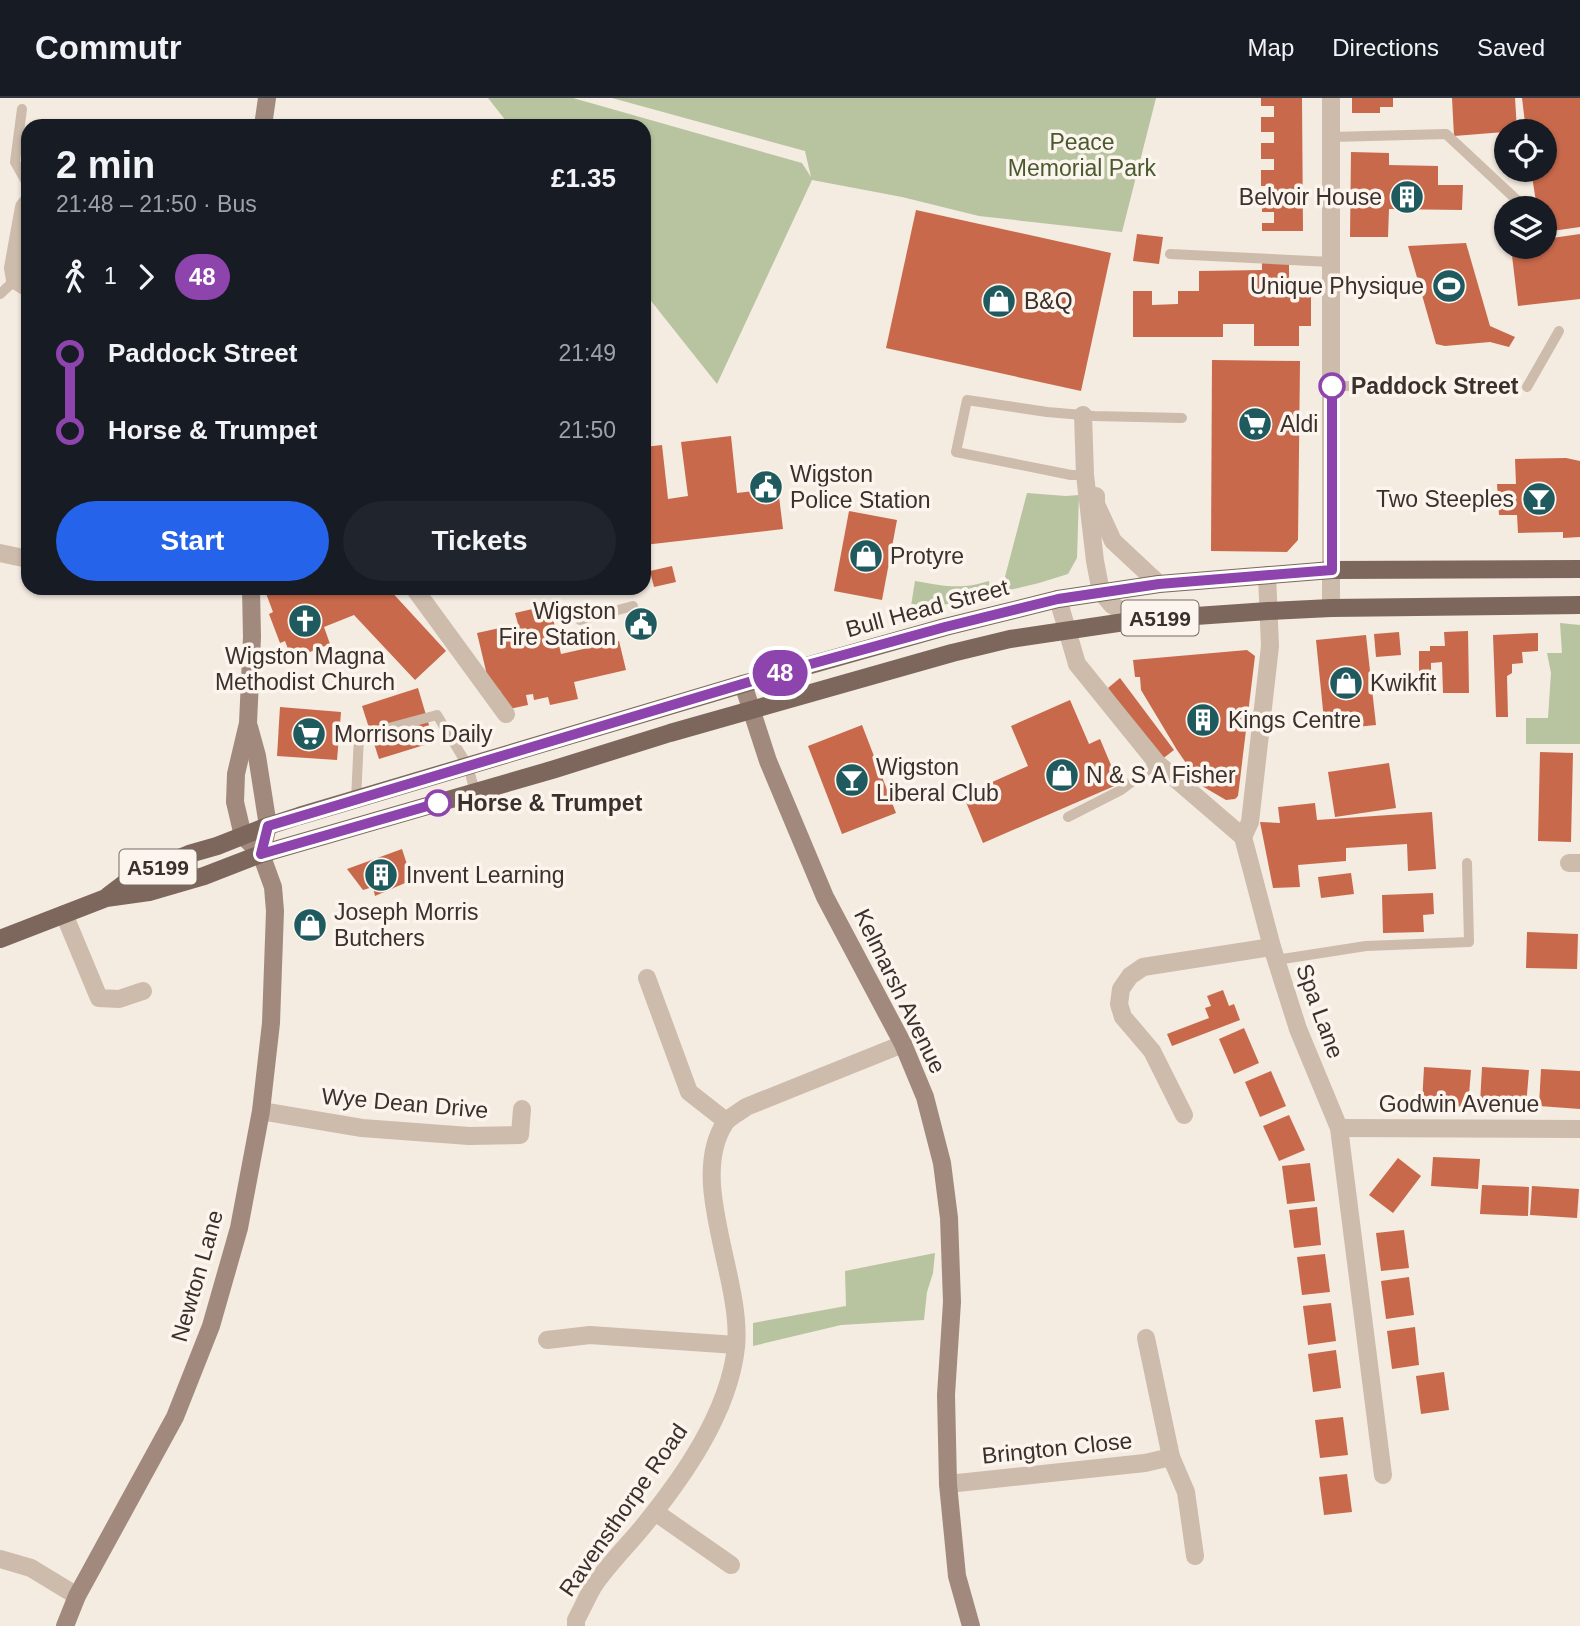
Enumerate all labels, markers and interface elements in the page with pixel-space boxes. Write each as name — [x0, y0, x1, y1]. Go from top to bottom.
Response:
text: Commutr — [35, 29, 182, 66]
text: Map — [1248, 34, 1294, 61]
text: Directions — [1332, 34, 1439, 61]
text: Saved — [1477, 34, 1545, 61]
map controls — [1494, 119, 1557, 259]
button: locate — [1494, 119, 1557, 182]
park label: Peace Memorial Park — [1008, 129, 1157, 181]
text: 2 min — [56, 144, 155, 186]
text: £1.35 — [551, 163, 616, 193]
building icon: Belvoir House — [1388, 178, 1426, 216]
place label: Belvoir House — [1239, 184, 1382, 210]
text: 21:48 – 21:50 · Bus — [56, 191, 257, 217]
button: layers — [1494, 196, 1557, 259]
icon: walk — [56, 258, 94, 296]
icon: forward — [127, 258, 165, 296]
text: 1 — [104, 263, 117, 289]
text: 48 — [189, 263, 216, 290]
sports icon: Unique Physique — [1430, 267, 1468, 305]
place label: Unique Physique — [1250, 273, 1424, 299]
shop icon: B&Q — [980, 282, 1018, 320]
place label: B&Q — [1024, 288, 1073, 314]
text: Paddock Street — [108, 338, 297, 368]
text: 21:49 — [558, 340, 616, 366]
marker: Paddock Street — [1319, 373, 1345, 399]
place label: Paddock Street — [1351, 373, 1519, 399]
supermarket icon: Aldi — [1236, 405, 1274, 443]
place label: Aldi — [1280, 411, 1318, 437]
text: Horse & Trumpet — [108, 415, 318, 445]
text: 21:50 — [558, 417, 616, 443]
place label: Wigston Police Station — [790, 461, 931, 513]
public building icon: Wigston Police Station — [747, 468, 785, 506]
bar icon: Two Steeples — [1520, 480, 1558, 518]
place label: Two Steeples — [1376, 486, 1514, 512]
button: Start — [56, 501, 329, 581]
button: Tickets — [343, 501, 616, 581]
shop icon: Protyre — [847, 537, 885, 575]
place label: Protyre — [890, 543, 964, 569]
street label: Bull Head Street — [843, 574, 1012, 642]
place label: Wigston Fire Station — [498, 598, 616, 650]
road number: A5199 — [1122, 601, 1198, 636]
church icon: Wigston Magna Methodist Church — [286, 602, 324, 640]
public building icon: Wigston Fire Station — [622, 605, 660, 643]
place label: Wigston Magna Methodist Church — [215, 643, 395, 695]
line badge: 48 — [748, 650, 812, 696]
text: 48 — [767, 659, 793, 686]
shop icon: Kwikfit — [1327, 664, 1365, 702]
place label: Kwikfit — [1370, 670, 1437, 696]
building icon: Kings Centre — [1184, 701, 1222, 739]
place label: Kings Centre — [1228, 707, 1361, 733]
supermarket icon: Morrisons Daily — [290, 715, 328, 753]
place label: Morrisons Daily — [334, 721, 493, 747]
place label: Wigston Liberal Club — [876, 754, 999, 806]
shop icon: N & S A Fisher — [1043, 756, 1081, 794]
bar icon: Wigston Liberal Club — [833, 761, 871, 799]
place label: N & S A Fisher — [1086, 762, 1236, 788]
marker: Horse & Trumpet — [425, 790, 451, 816]
place label: Horse & Trumpet — [457, 790, 643, 816]
road number: A5199 — [120, 850, 196, 884]
building icon: Invent Learning — [362, 856, 400, 894]
place label: Invent Learning — [406, 862, 565, 888]
place label: Joseph Morris Butchers — [334, 899, 478, 951]
street label: Kelmarsh Avenue — [849, 904, 951, 1078]
shop icon: Joseph Morris Butchers — [291, 906, 329, 944]
street label: Spa Lane — [1291, 960, 1349, 1062]
street label: Wye Dean Drive — [321, 1083, 489, 1123]
street label: Godwin Avenue — [1379, 1091, 1539, 1117]
street label: Newton Lane — [166, 1207, 228, 1345]
street label: Ravensthorpe Road — [554, 1419, 692, 1601]
street label: Brington Close — [981, 1427, 1133, 1469]

